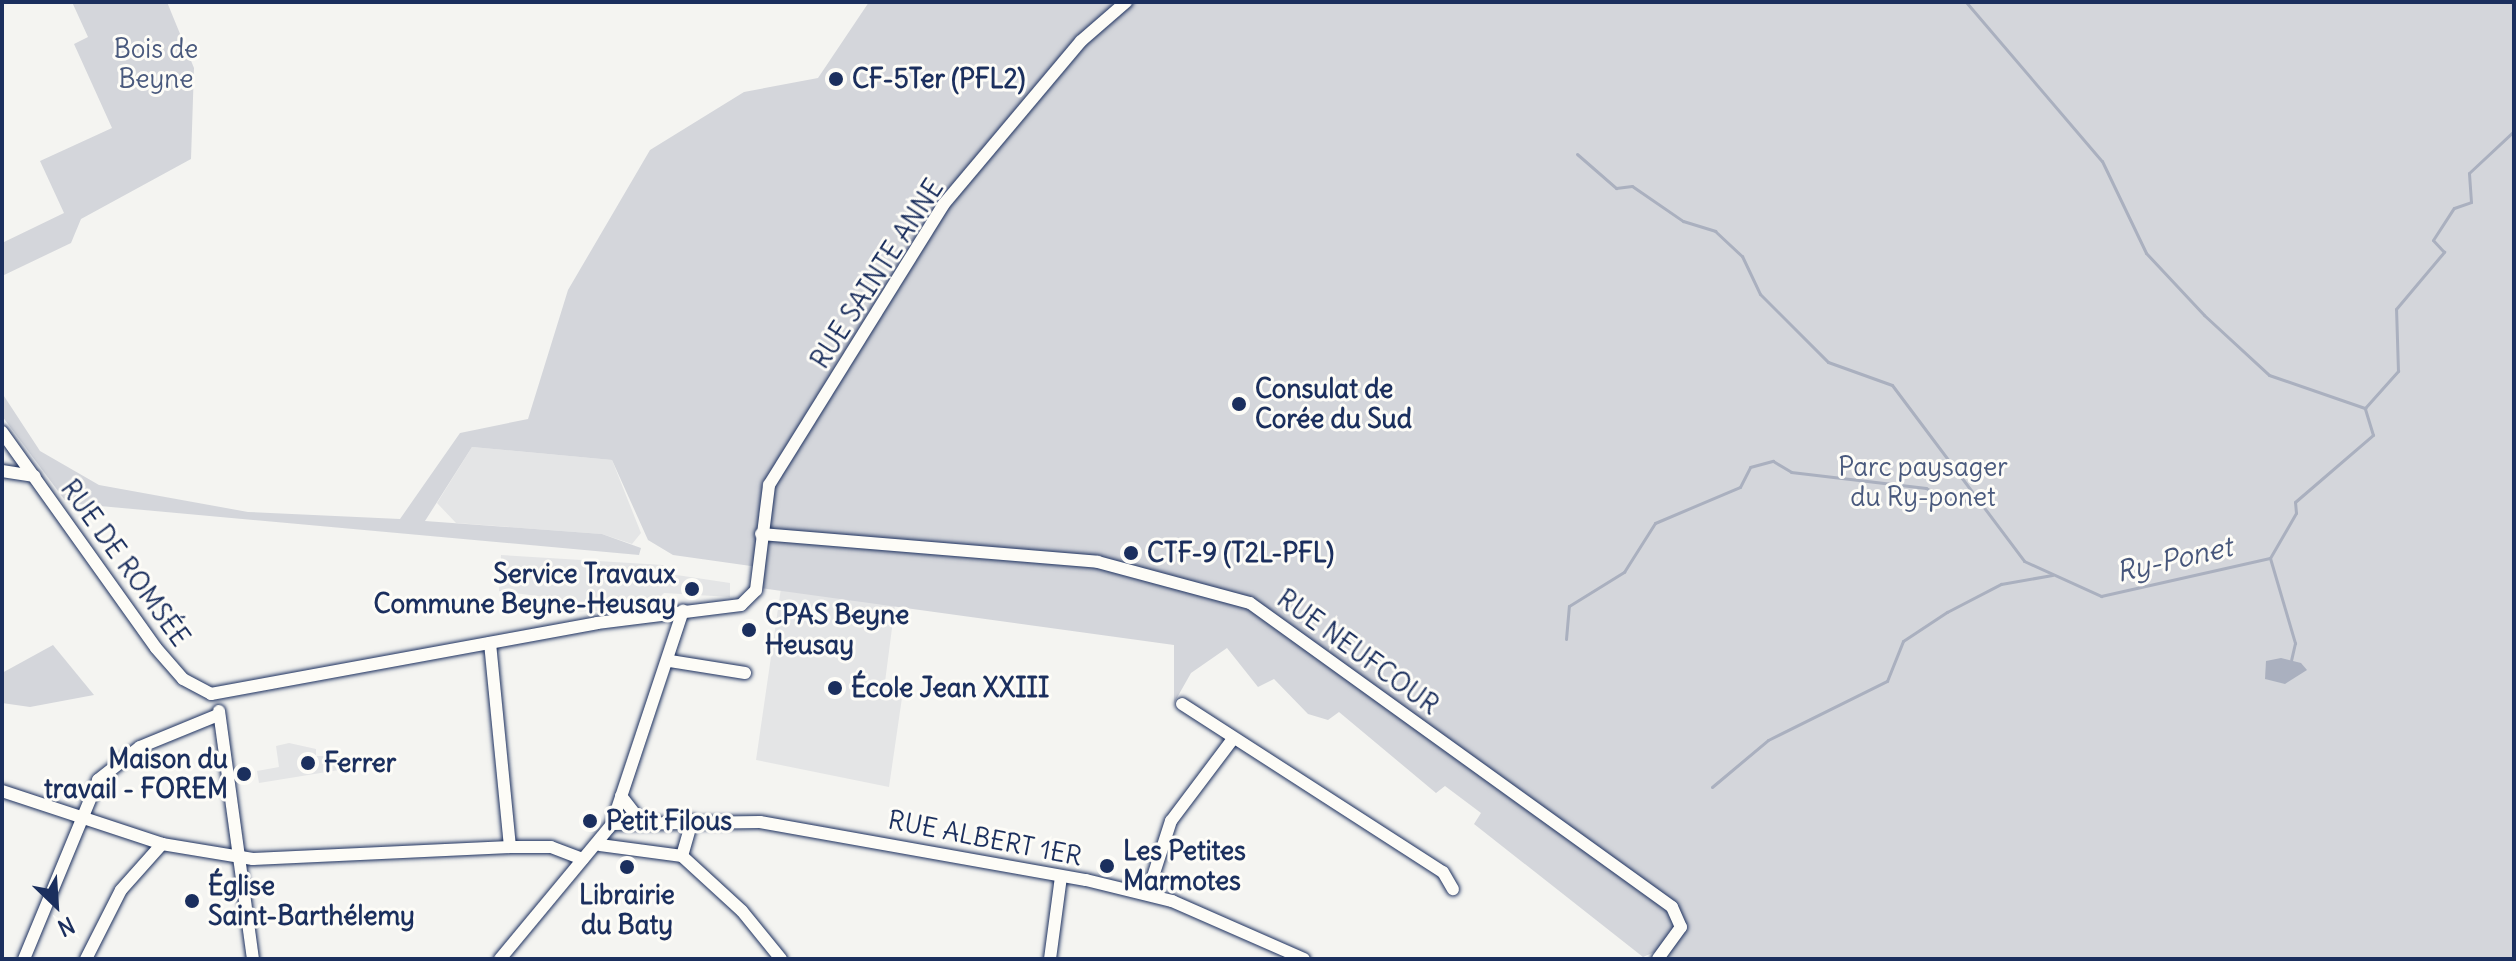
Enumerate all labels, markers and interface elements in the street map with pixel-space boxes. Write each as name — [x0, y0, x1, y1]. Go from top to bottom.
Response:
park label: Bois de Beyne — [114, 33, 198, 94]
place label: CF-5Ter (PFL2) — [852, 63, 1025, 95]
marker: CF-5Ter (PFL2) — [827, 70, 845, 88]
street label: RUE SAINTE ANNE — [804, 174, 950, 374]
place label: Consulat de Corée du Sud — [1255, 373, 1412, 434]
marker: Consulat de Corée du Sud — [1230, 395, 1248, 413]
park label: Parc paysager du Ry-ponet — [1838, 451, 2008, 512]
street label: RUE DE ROMSÉE — [54, 474, 196, 652]
water label: Ry-Ponet — [2113, 529, 2235, 589]
place label: CTF-9 (T2L-PFL) — [1147, 537, 1334, 569]
marker: CTF-9 (T2L-PFL) — [1122, 544, 1140, 562]
place label: Service Travaux Commune Beyne-Heusay — [374, 558, 676, 620]
marker: Service Travaux Commune Beyne-Heusay — [683, 580, 701, 598]
street label: RUE NEUFCOUR — [1271, 583, 1445, 721]
place label: CPAS Beyne Heusay — [765, 599, 909, 660]
marker: CPAS Beyne Heusay — [740, 621, 758, 639]
place label: École Jean XXIII — [851, 672, 1049, 704]
marker: École Jean XXIII — [826, 679, 844, 697]
place label: Maison du travail - FOREM — [44, 743, 228, 804]
place label: Ferrer — [324, 747, 396, 779]
marker: Ferrer — [299, 754, 317, 772]
marker: Maison du travail - FOREM — [235, 765, 253, 783]
street label: RUE ALBERT 1ER — [885, 804, 1085, 872]
place label: Petit Filous — [606, 805, 732, 837]
marker: Petit Filous — [581, 812, 599, 830]
place label: Les Petites Marmotes — [1123, 835, 1246, 896]
marker: Les Petites Marmotes — [1098, 857, 1116, 875]
marker: Librairie du Baty — [618, 858, 636, 876]
north arrow — [16, 865, 96, 945]
place label: Église Saint-Barthélemy — [208, 870, 415, 932]
place label: Librairie du Baty — [579, 879, 675, 940]
marker: Église Saint-Barthélemy — [183, 892, 201, 910]
text: N — [53, 911, 79, 943]

